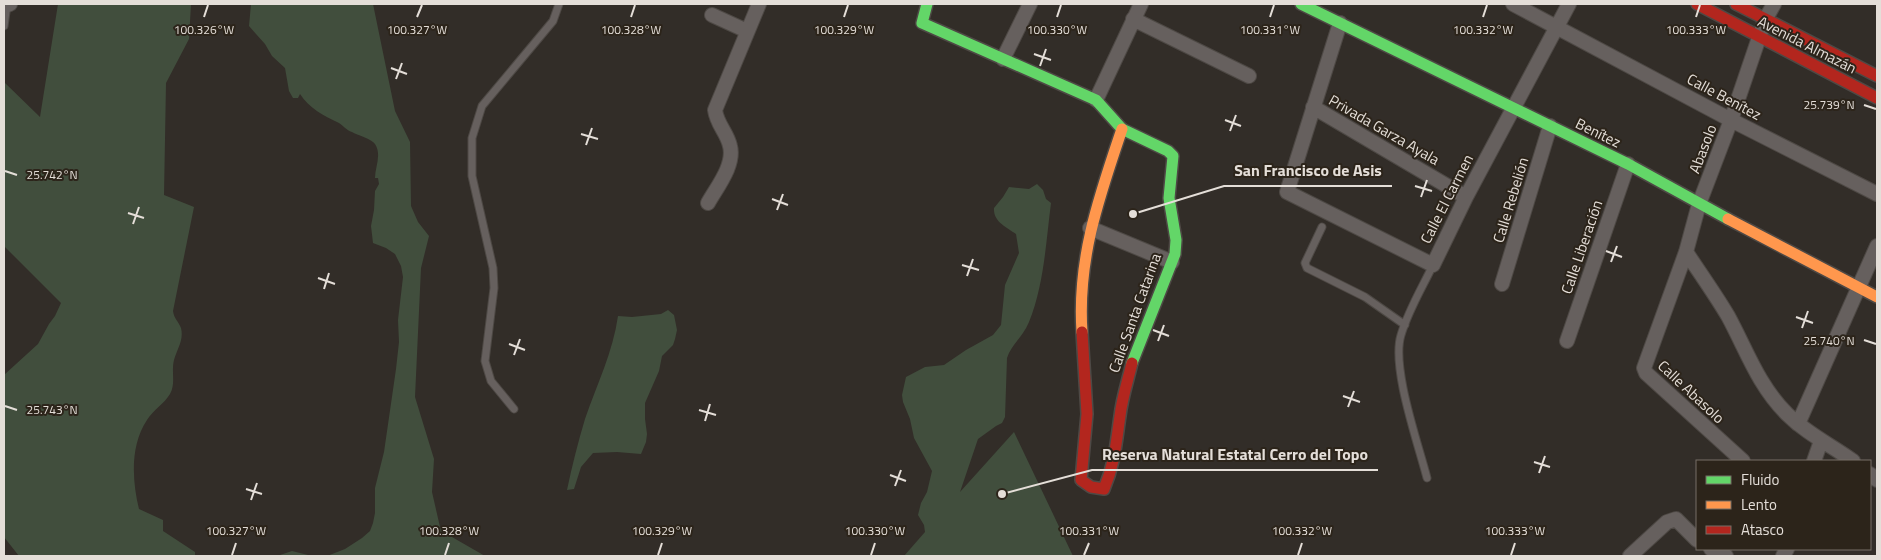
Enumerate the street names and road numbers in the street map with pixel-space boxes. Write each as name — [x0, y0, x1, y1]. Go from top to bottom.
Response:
street label: Avenida Almazán — [1754, 10, 1861, 79]
street label: Calle Benítez — [1683, 67, 1766, 126]
street label: Privada Garza Ayala — [1325, 88, 1444, 171]
street label: Benítez — [1572, 112, 1625, 153]
street label: Abasolo — [1683, 121, 1722, 177]
street label: Calle El Carmen — [1414, 150, 1479, 247]
street label: Calle Rebelión — [1487, 154, 1534, 245]
street label: Calle Liberación — [1555, 197, 1608, 297]
street label: Calle Santa Catarina — [1102, 249, 1167, 376]
street label: Calle Abasolo — [1653, 355, 1730, 429]

